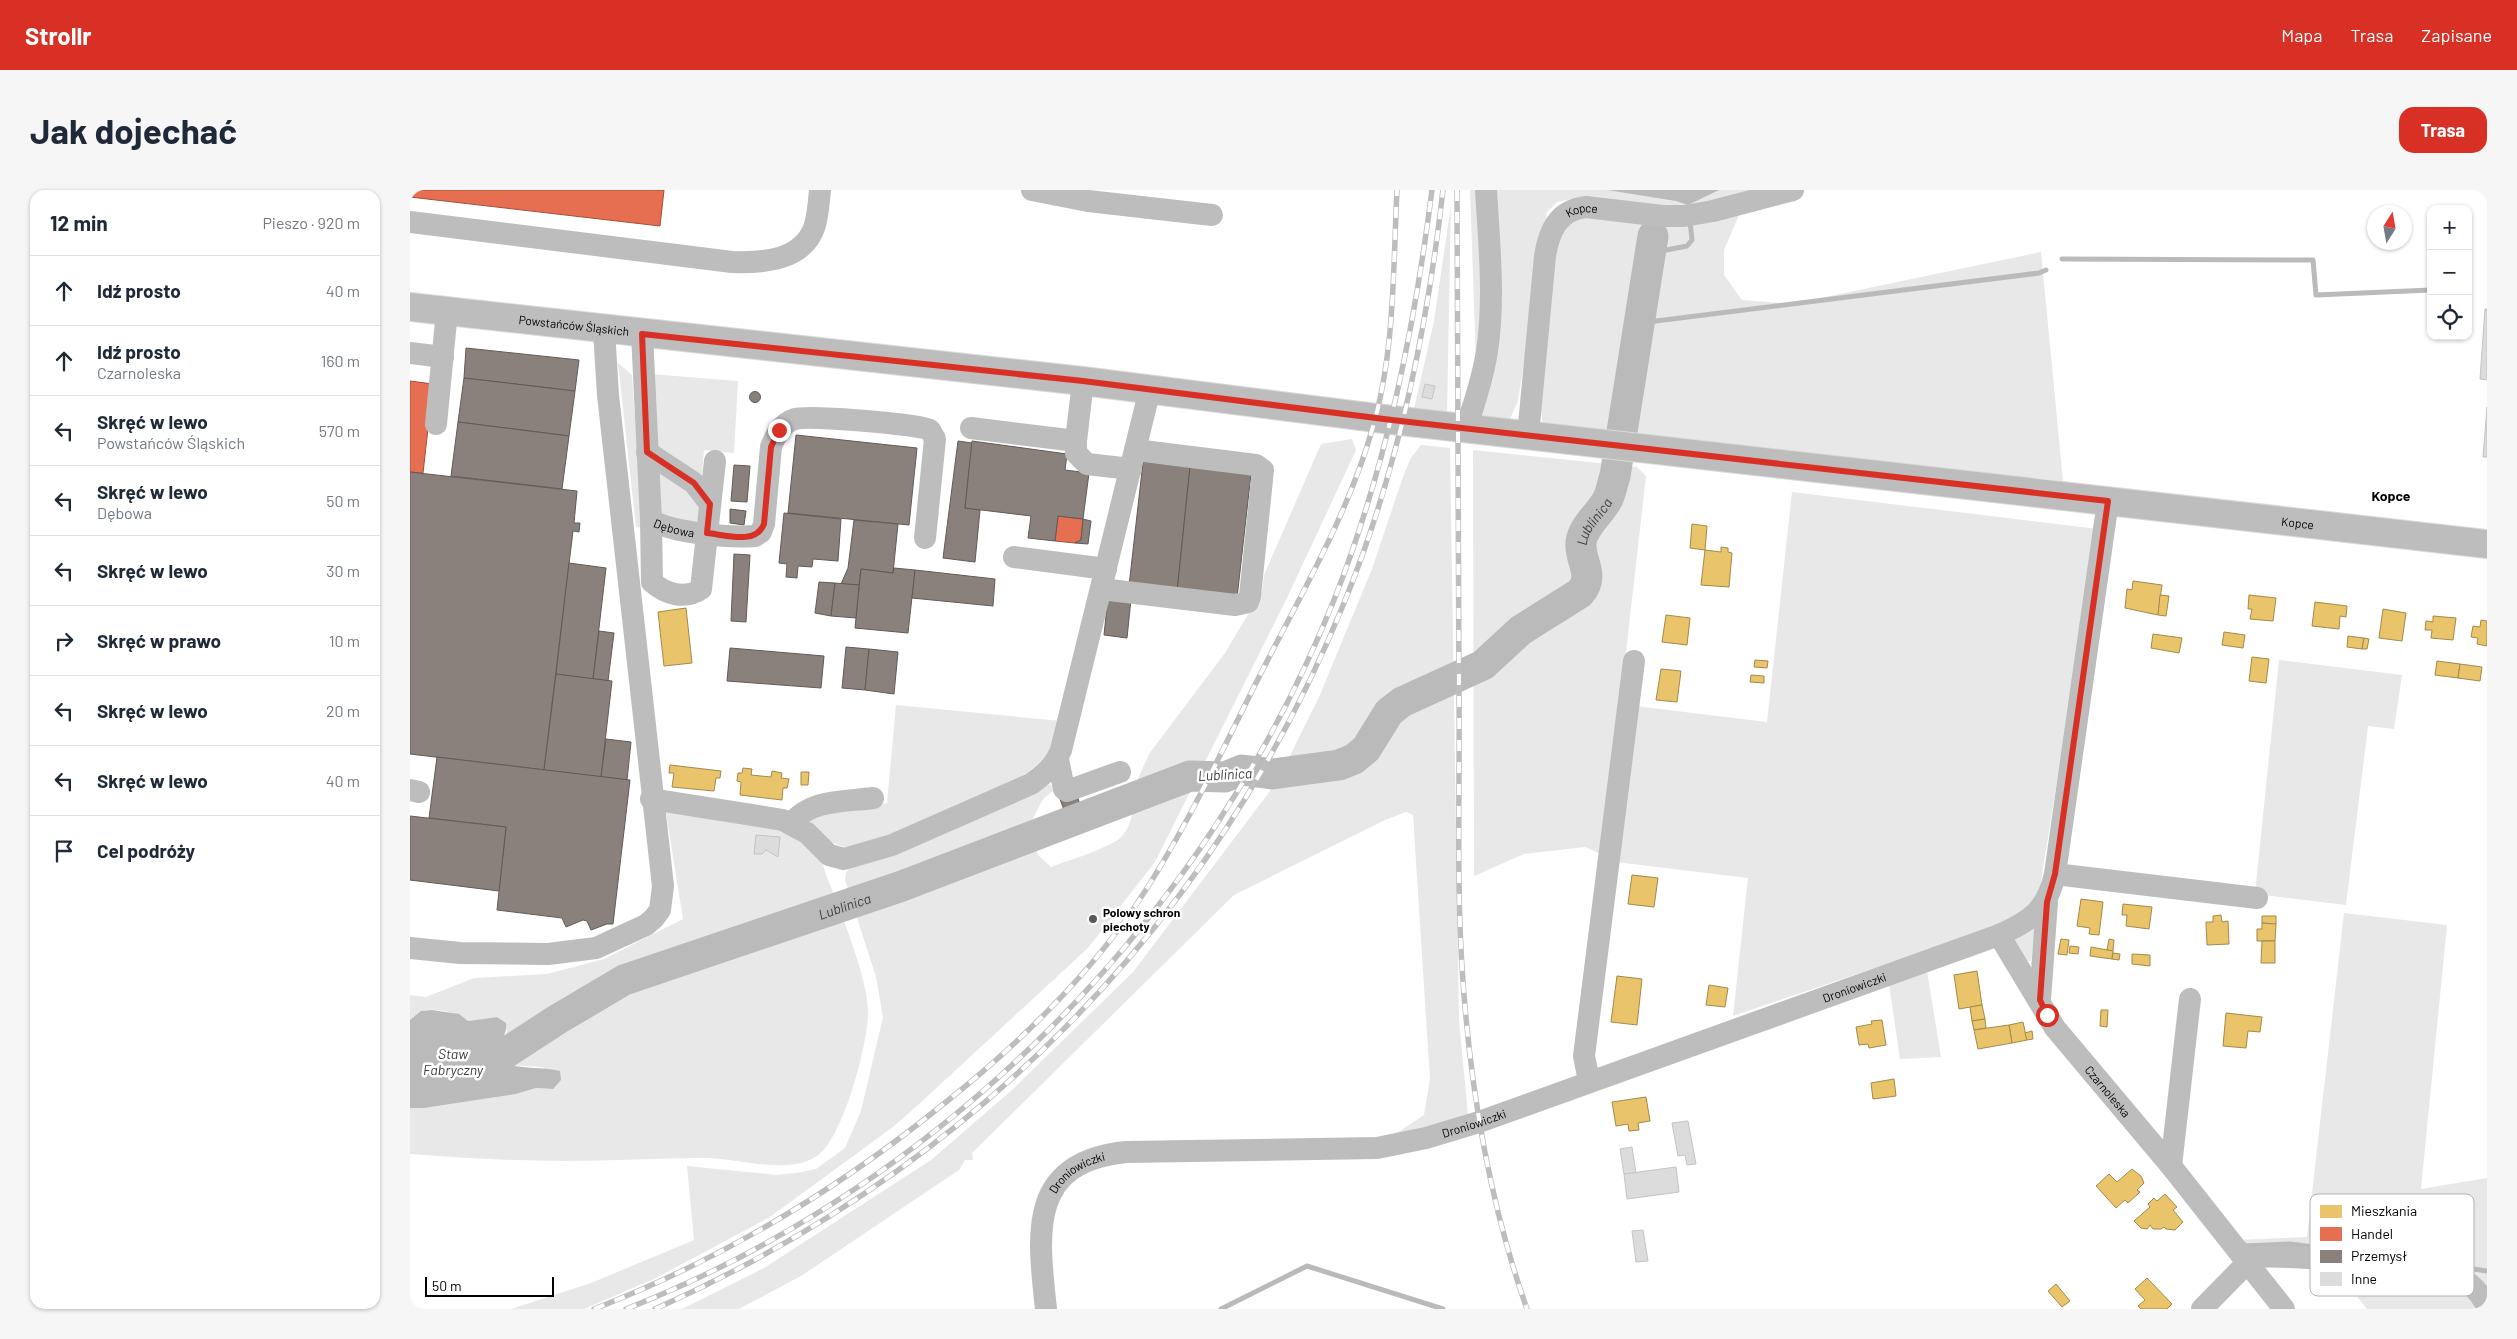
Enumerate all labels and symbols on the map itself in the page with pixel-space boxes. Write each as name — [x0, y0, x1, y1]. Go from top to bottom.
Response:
street label: Kopce — [1563, 200, 1599, 220]
north arrow — [2367, 205, 2412, 250]
street label: Powstańców Śląskich — [518, 312, 630, 338]
route end — [768, 419, 791, 442]
district label: Kopce — [2371, 487, 2411, 504]
water label: Lublinica — [1572, 495, 1615, 546]
street label: Kopce — [2281, 514, 2315, 531]
street label: Dębowa — [652, 515, 696, 540]
water label: Lublinica — [1197, 764, 1253, 784]
water label: Lublinica — [816, 889, 873, 922]
place label: Polowy schron piechoty — [1103, 905, 1180, 933]
marker: Polowy schron piechoty — [1087, 913, 1099, 925]
street label: Droniowiczki — [1821, 969, 1888, 1005]
route start — [2036, 1004, 2059, 1027]
water label: Staw Fabryczny — [423, 1045, 484, 1078]
street label: Czarnoleska — [2082, 1062, 2134, 1120]
street label: Droniowiczki — [1440, 1106, 1508, 1140]
street label: Droniowiczki — [1046, 1149, 1106, 1196]
legend — [2310, 1194, 2474, 1296]
text: Mieszkania — [2351, 1202, 2417, 1219]
text: Handel — [2351, 1225, 2393, 1242]
text: Przemysł — [2351, 1247, 2407, 1264]
text: Inne — [2351, 1270, 2377, 1287]
scale bar — [425, 1274, 554, 1297]

